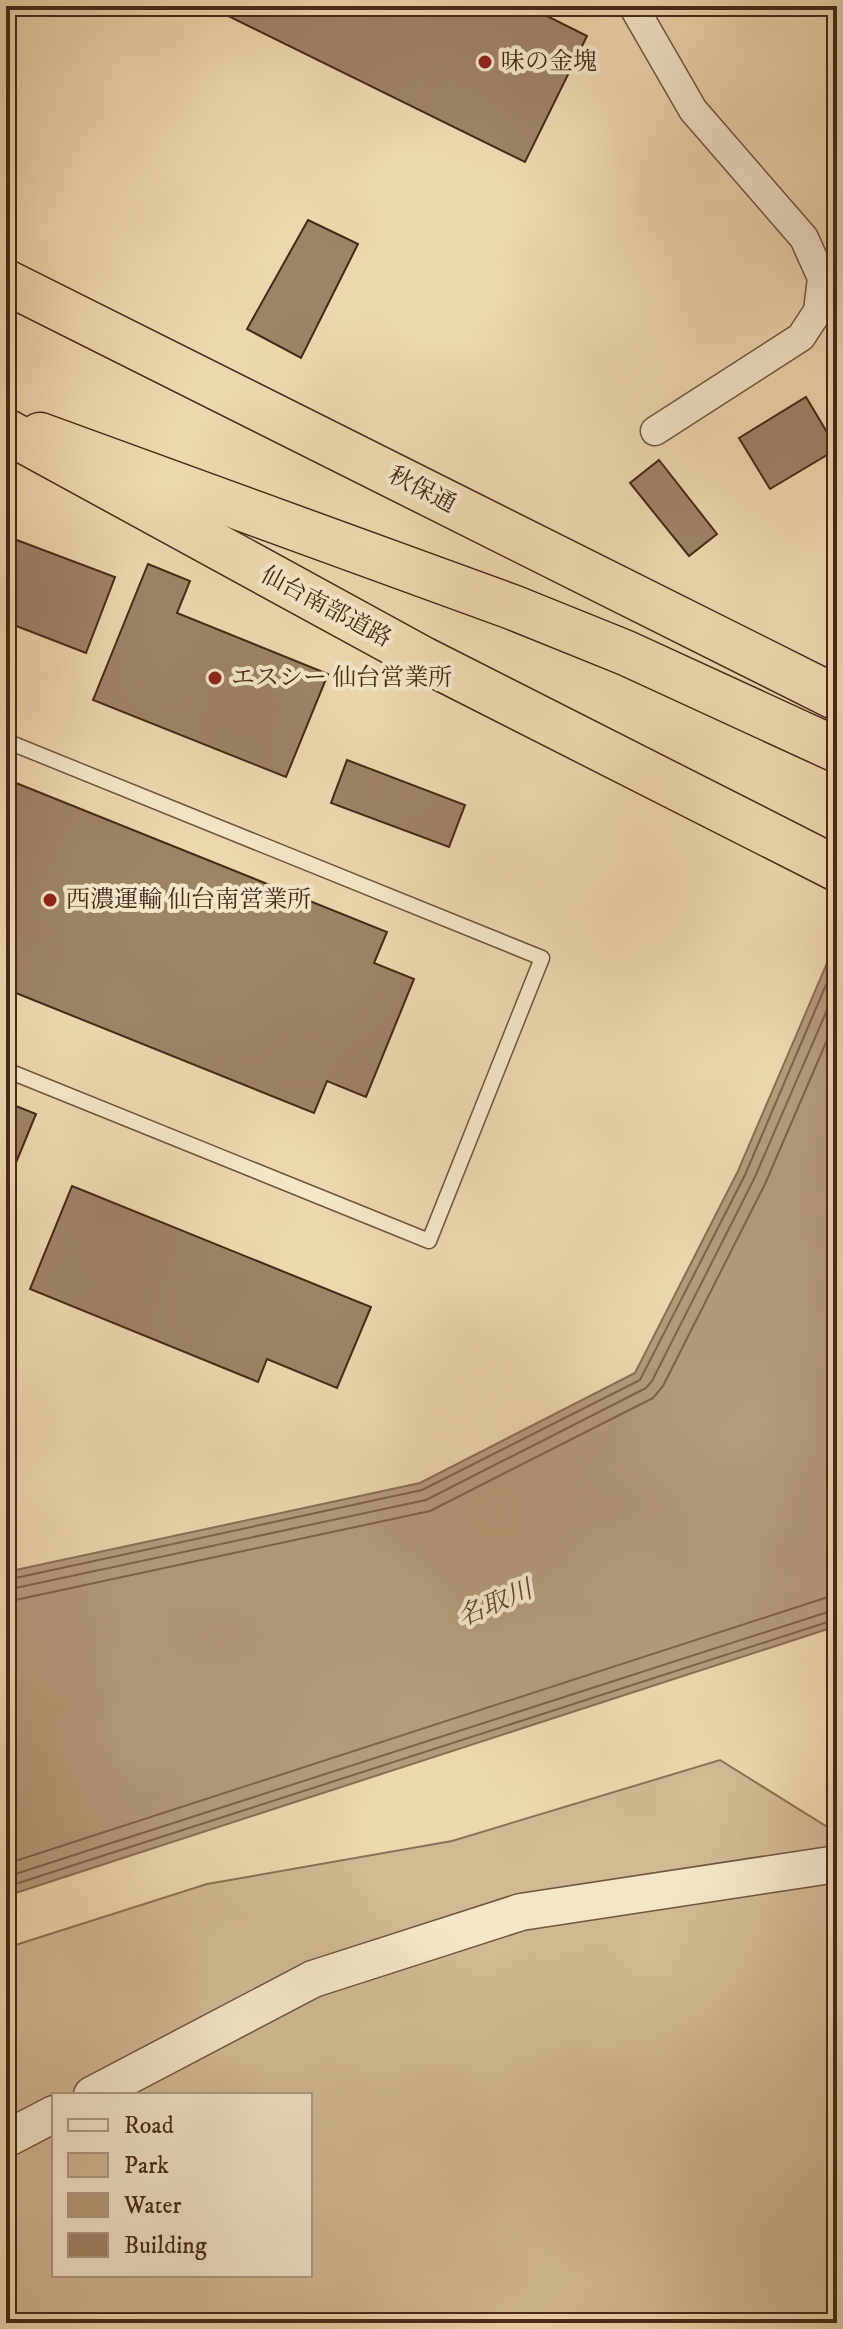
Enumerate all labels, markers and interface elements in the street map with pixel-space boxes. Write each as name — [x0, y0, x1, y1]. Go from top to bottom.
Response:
place label: 味の金塊 — [501, 47, 597, 77]
marker: 味の金塊 — [476, 53, 494, 71]
street label: 秋保通 — [383, 460, 461, 520]
street label: 仙台南部道路 — [255, 560, 397, 654]
place label: エスシー 仙台営業所 — [231, 663, 452, 693]
marker: エスシー 仙台営業所 — [206, 669, 224, 687]
place label: 西濃運輸 仙台南営業所 — [66, 885, 311, 915]
marker: 西濃運輸 仙台南営業所 — [41, 891, 59, 909]
water label: 名取川 — [453, 1572, 540, 1634]
legend — [52, 2093, 312, 2277]
text: Road — [124, 2111, 174, 2141]
text: Park — [124, 2151, 169, 2181]
text: Water — [123, 2191, 181, 2221]
text: Building — [124, 2231, 207, 2261]

